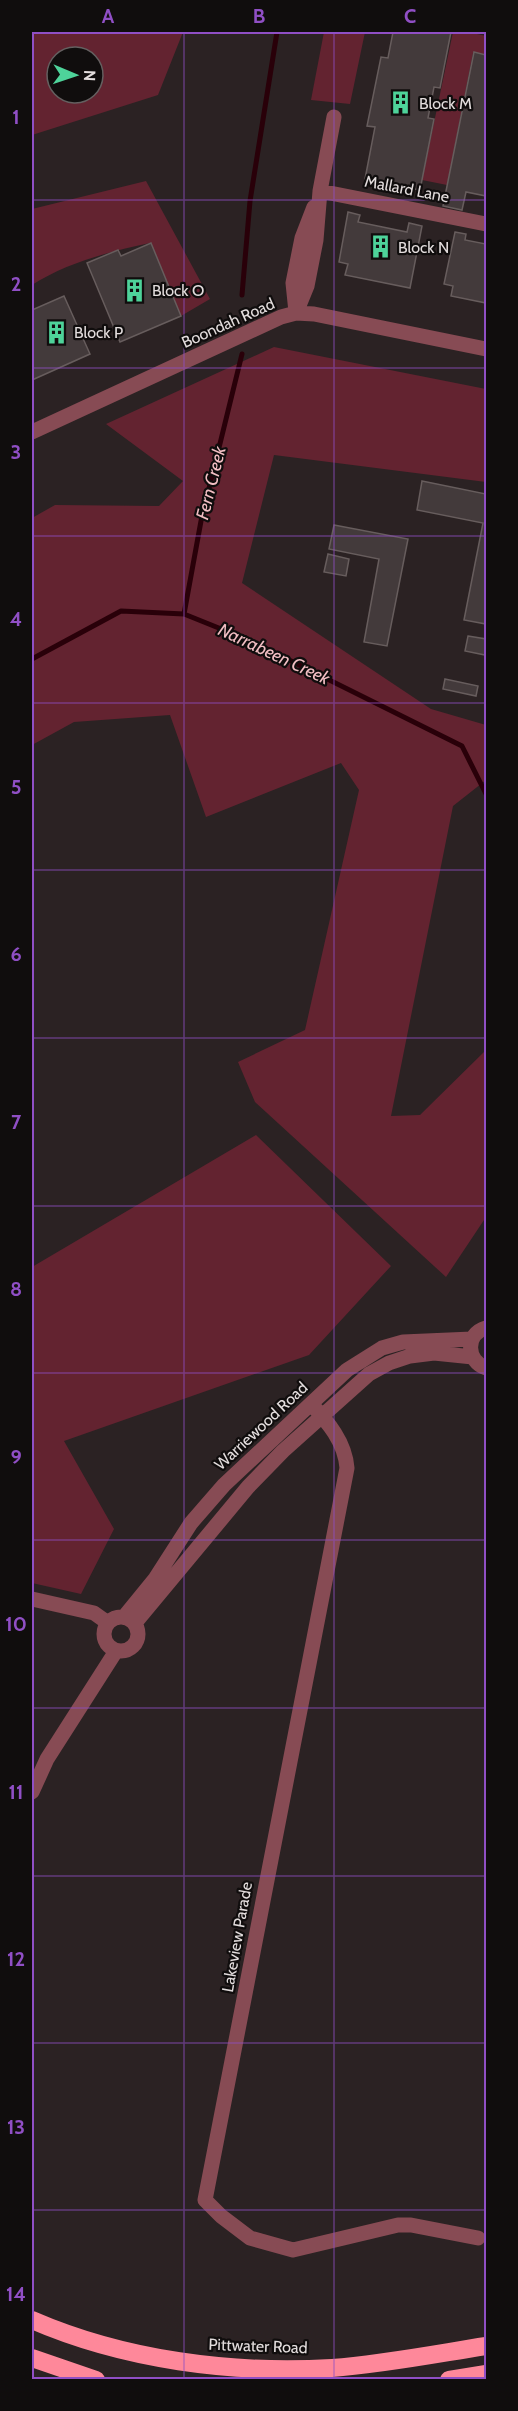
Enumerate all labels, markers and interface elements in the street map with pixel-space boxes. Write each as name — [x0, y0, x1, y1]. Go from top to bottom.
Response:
text: A — [102, 4, 115, 28]
text: B — [253, 4, 265, 28]
text: C — [404, 4, 416, 28]
north arrow — [45, 45, 105, 105]
text: N — [80, 70, 99, 81]
building icon: Block M — [388, 90, 414, 116]
place label: Block M — [419, 94, 472, 113]
text: 1 — [12, 105, 20, 129]
street label: Mallard Lane — [363, 171, 451, 207]
building icon: Block N — [367, 234, 393, 260]
place label: Block N — [398, 238, 449, 257]
text: 2 — [11, 272, 21, 296]
building icon: Block O — [121, 277, 147, 303]
place label: Block O — [152, 281, 204, 300]
street label: Boondah Road — [179, 294, 277, 352]
building icon: Block P — [43, 319, 69, 345]
place label: Block P — [74, 323, 123, 342]
text: 3 — [11, 440, 21, 464]
water label: Fern Creek — [191, 443, 231, 522]
text: 4 — [10, 607, 22, 631]
water label: Narrabeen Creek — [215, 619, 334, 690]
text: 5 — [11, 775, 21, 799]
text: 6 — [10, 942, 22, 966]
text: 7 — [11, 1110, 22, 1134]
text: 8 — [10, 1277, 22, 1301]
street label: Warriewood Road — [211, 1378, 311, 1474]
text: 9 — [10, 1445, 22, 1469]
text: 10 — [5, 1612, 27, 1636]
text: 11 — [9, 1780, 23, 1804]
street label: Lakeview Parade — [218, 1880, 256, 1994]
text: 12 — [7, 1947, 25, 1971]
text: 13 — [7, 2115, 25, 2139]
text: 14 — [6, 2282, 26, 2306]
street label: Pittwater Road — [208, 2335, 308, 2357]

